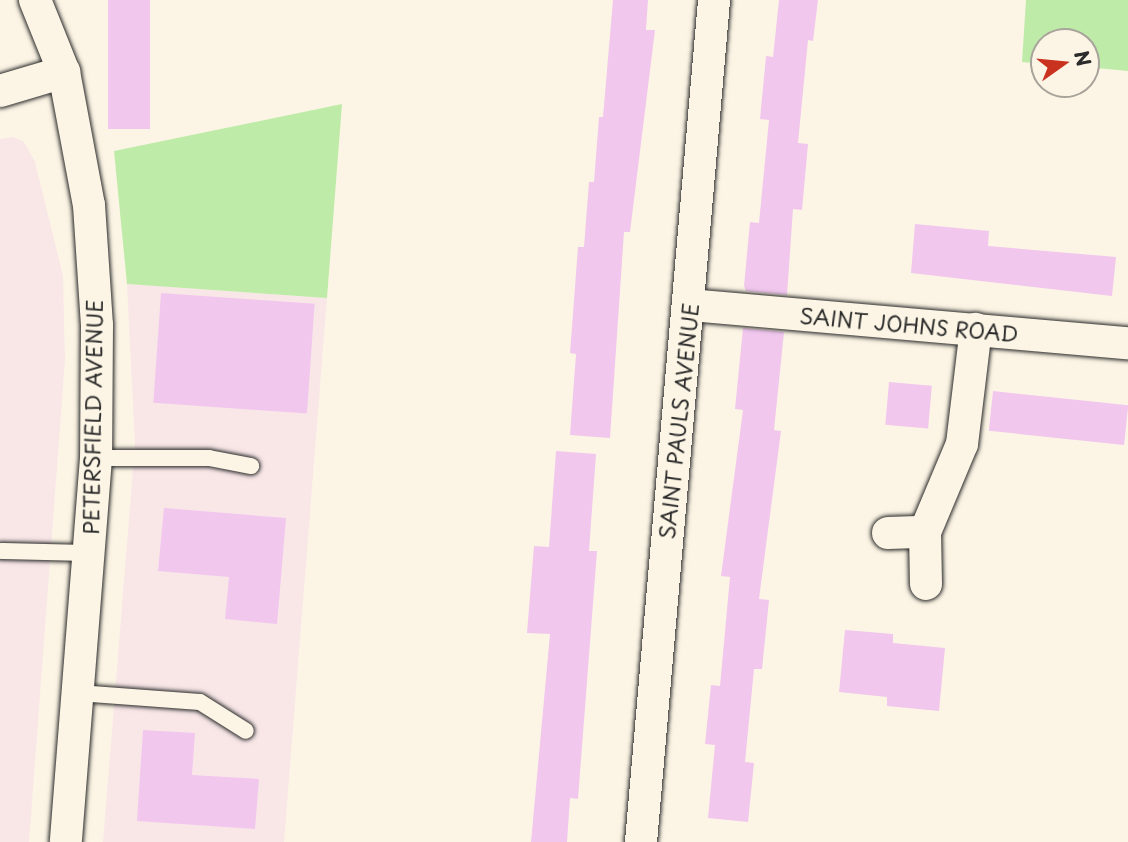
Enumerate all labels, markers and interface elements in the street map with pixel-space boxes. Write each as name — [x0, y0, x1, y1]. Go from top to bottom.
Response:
north arrow — [1030, 28, 1100, 98]
text: N — [1068, 47, 1099, 69]
street label: PETERSFIELD AVENUE — [77, 301, 107, 533]
street label: SAINT PAULS AVENUE — [653, 301, 703, 541]
street label: SAINT JOHNS ROAD — [799, 302, 1019, 346]

